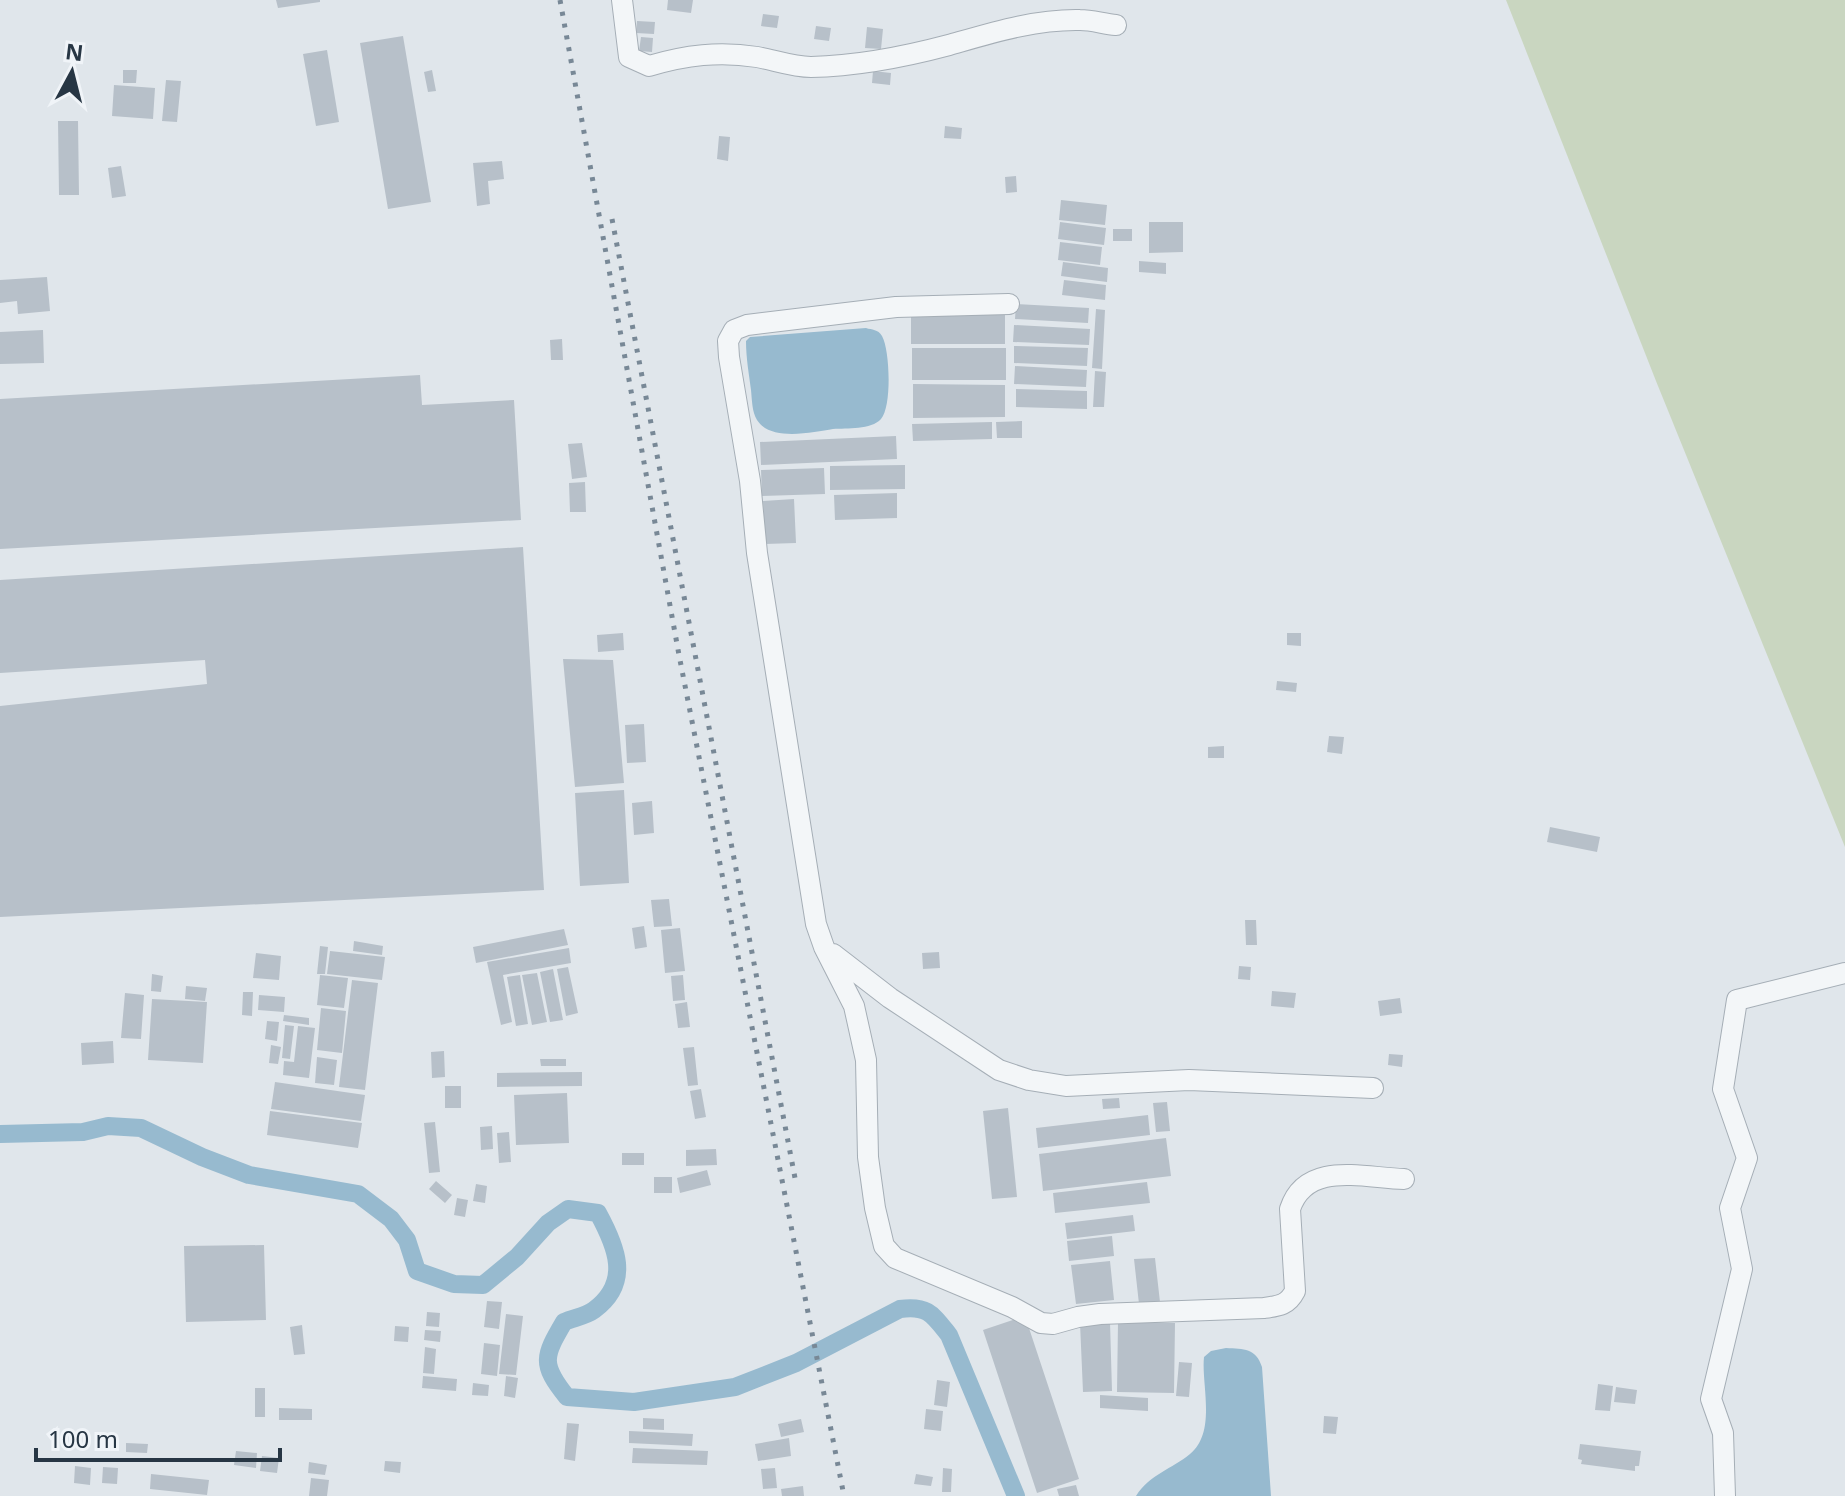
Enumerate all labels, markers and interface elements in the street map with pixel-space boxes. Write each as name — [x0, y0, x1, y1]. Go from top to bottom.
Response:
north arrow — [32, 32, 112, 112]
text: N — [64, 35, 85, 67]
scale bar — [36, 1412, 280, 1462]
text: 100 m — [48, 1422, 118, 1455]

